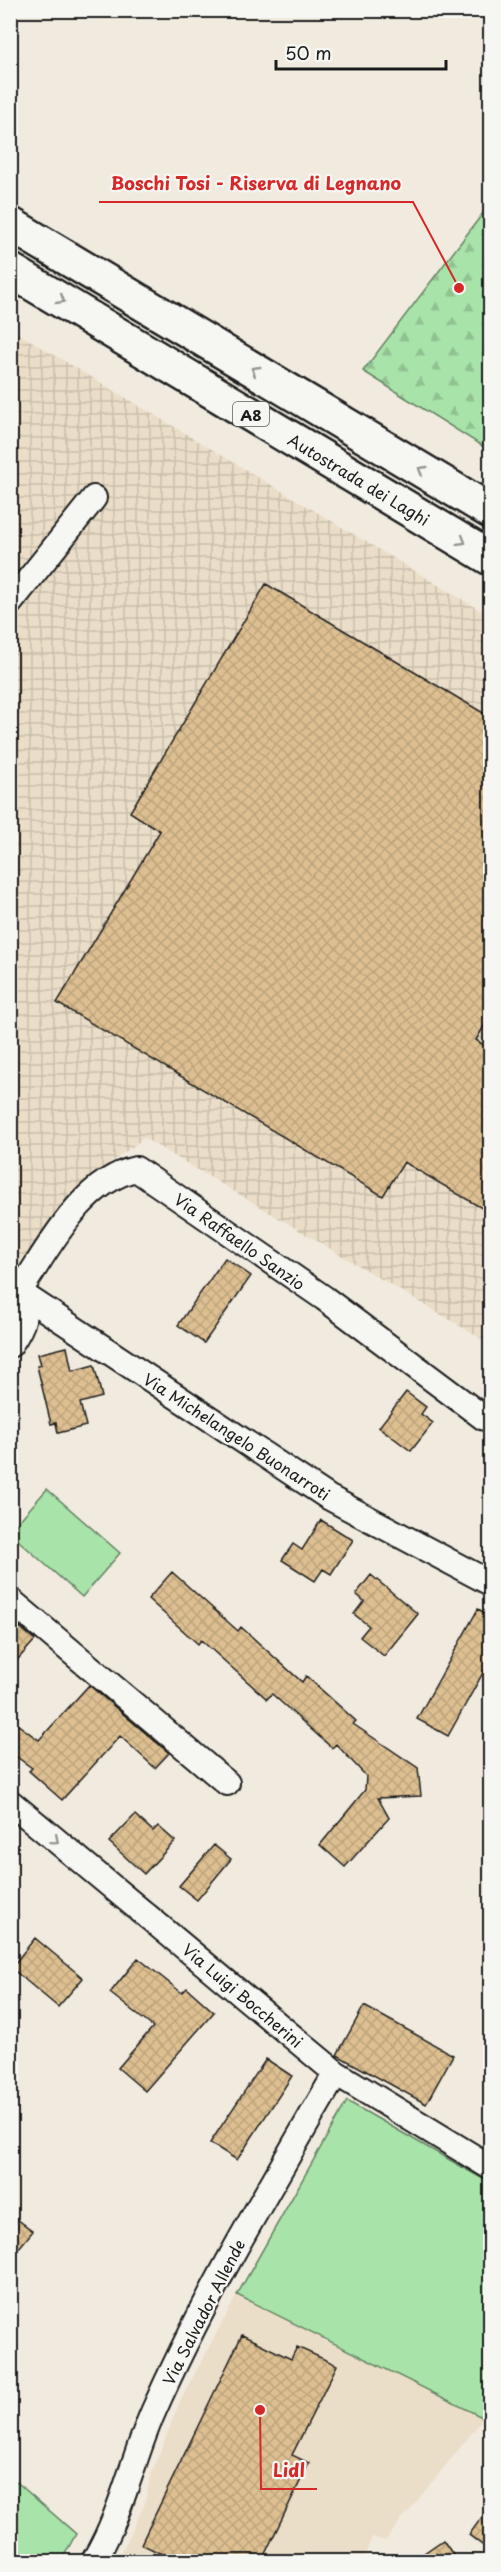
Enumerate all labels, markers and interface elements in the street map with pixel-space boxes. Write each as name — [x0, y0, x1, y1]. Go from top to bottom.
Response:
scale bar — [276, 33, 446, 71]
text: 50 m — [285, 39, 332, 66]
callout: Boschi Tosi - Riserva di Legnano — [99, 166, 413, 202]
text: Boschi Tosi - Riserva di Legnano — [111, 169, 402, 196]
one-way arrow — [55, 293, 65, 305]
one-way arrow — [251, 366, 261, 378]
road number: A8 — [233, 402, 269, 426]
street label: Autostrada dei Laghi — [284, 427, 434, 531]
one-way arrow — [418, 466, 428, 478]
one-way arrow — [456, 533, 466, 545]
street label: Via Raffaello Sanzio — [170, 1187, 310, 1295]
street label: Via Michelangelo Buonarroti — [139, 1366, 335, 1506]
one-way arrow — [49, 1832, 60, 1843]
street label: Via Luigi Boccherini — [177, 1937, 309, 2053]
street label: Via Salvador Allende — [156, 2235, 250, 2389]
callout: Lidl — [261, 2453, 317, 2489]
text: Lidl — [273, 2456, 305, 2483]

